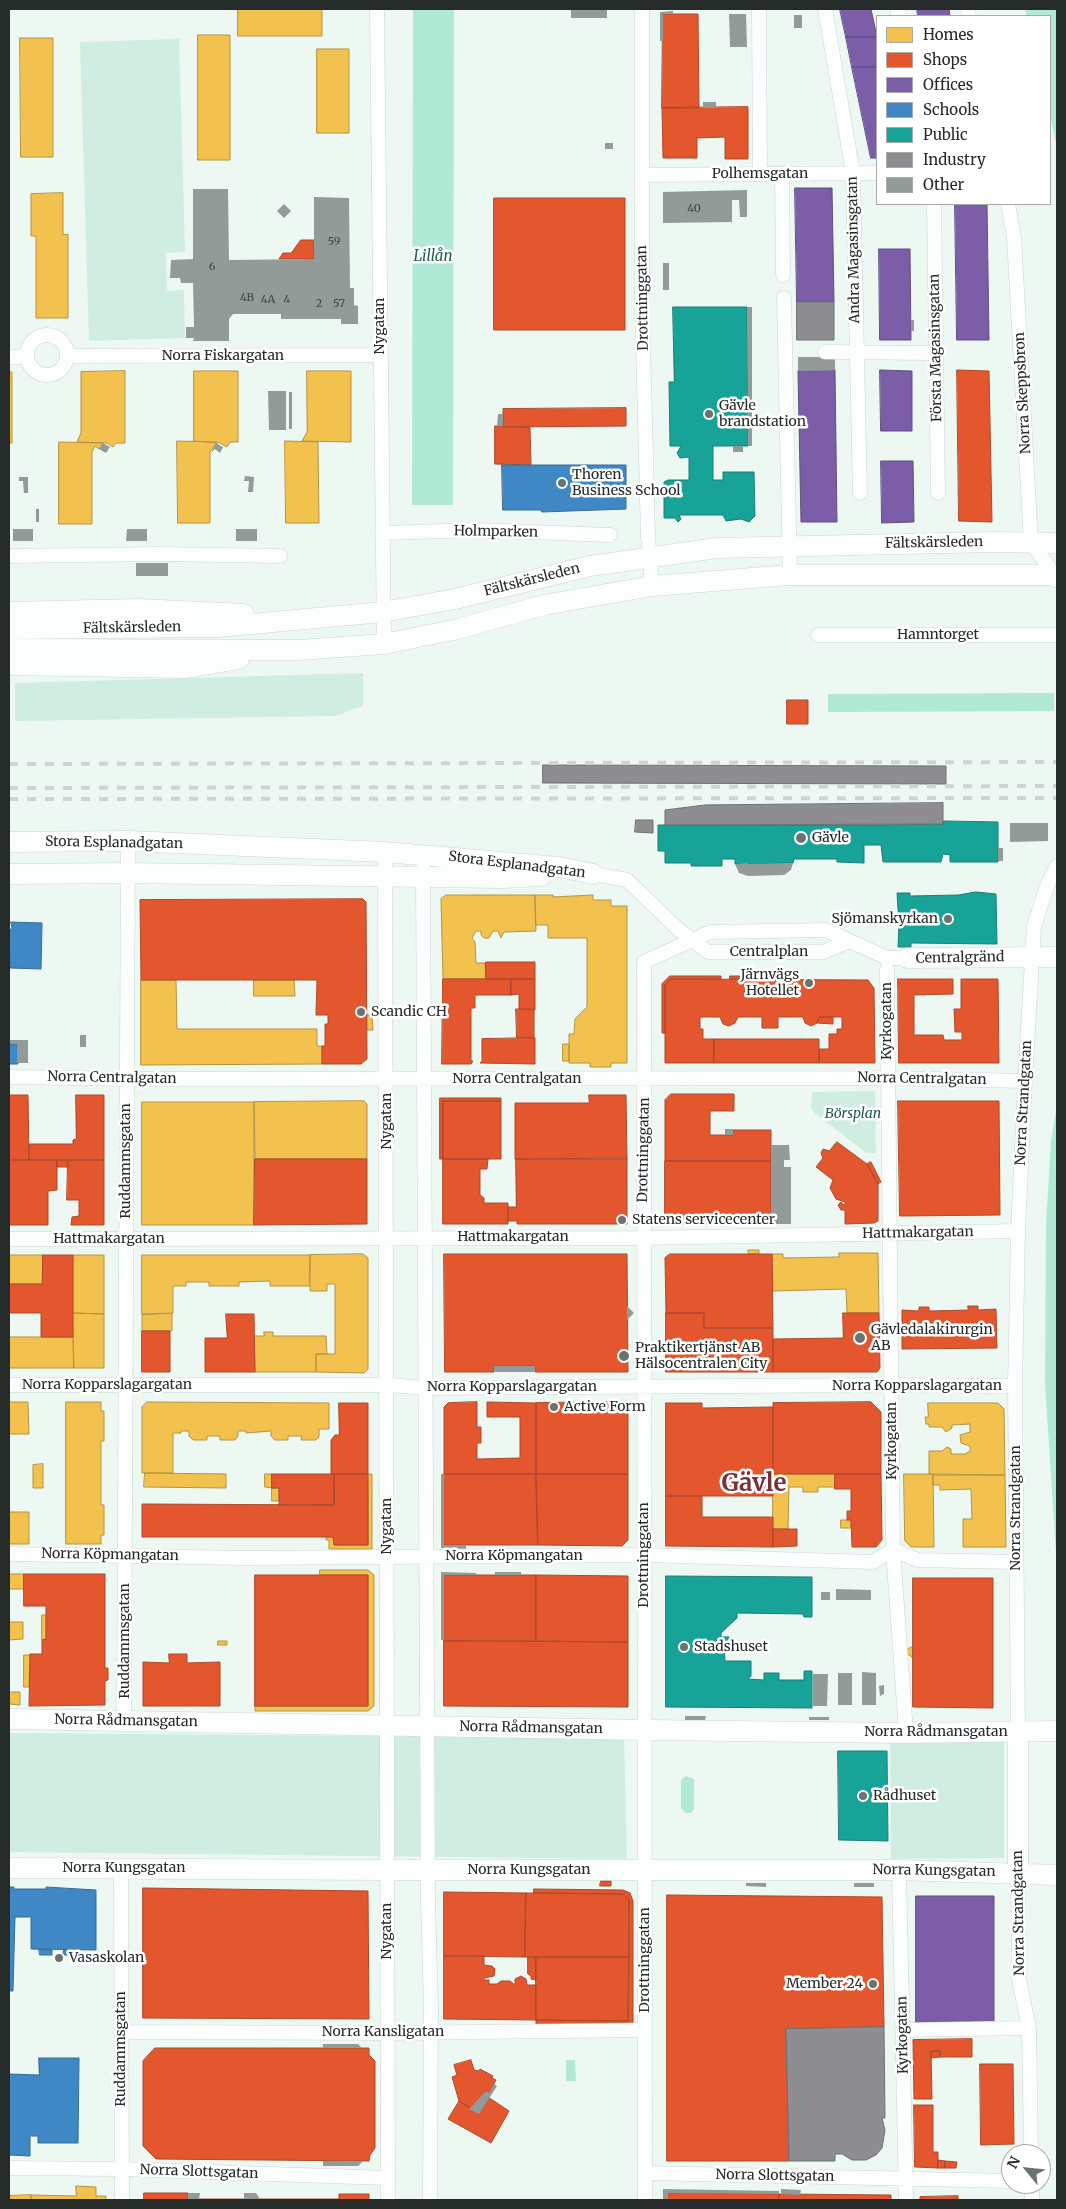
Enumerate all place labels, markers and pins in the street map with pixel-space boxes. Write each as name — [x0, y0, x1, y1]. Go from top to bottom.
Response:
place label: Gävle brandstation — [719, 398, 806, 431]
marker: Gävle brandstation — [703, 408, 715, 420]
place label: Thoren Business School — [572, 467, 681, 500]
marker: Thoren Business School — [556, 477, 568, 489]
place label: Gävle — [812, 830, 849, 846]
marker: Gävle — [794, 831, 808, 845]
place label: Sjömanskyrkan — [831, 911, 938, 927]
marker: Sjömanskyrkan — [942, 913, 954, 925]
place label: Järnvägs Hotellet — [741, 967, 799, 1000]
marker: Järnvägs Hotellet — [803, 977, 815, 989]
place label: Scandic CH — [371, 1004, 447, 1020]
marker: Scandic CH — [355, 1006, 367, 1018]
place label: Statens servicecenter — [632, 1212, 775, 1228]
marker: Statens servicecenter — [616, 1214, 628, 1226]
place label: Gävledalakirurgin AB — [871, 1322, 993, 1354]
marker: Gävledalakirurgin AB — [853, 1331, 867, 1345]
place label: Praktikertjänst AB Hälsocentralen City — [635, 1340, 767, 1372]
marker: Praktikertjänst AB Hälsocentralen City — [617, 1349, 631, 1363]
place label: Active Form — [564, 1399, 646, 1415]
marker: Active Form — [548, 1401, 560, 1413]
place label: Stadshuset — [694, 1639, 768, 1655]
marker: Stadshuset — [678, 1641, 690, 1653]
place label: Rådhuset — [873, 1788, 936, 1804]
marker: Rådhuset — [857, 1790, 869, 1802]
place label: Vasaskolan — [69, 1950, 144, 1966]
marker: Vasaskolan — [53, 1952, 65, 1964]
place label: Member 24 — [786, 1976, 863, 1992]
marker: Member 24 — [867, 1978, 879, 1990]

